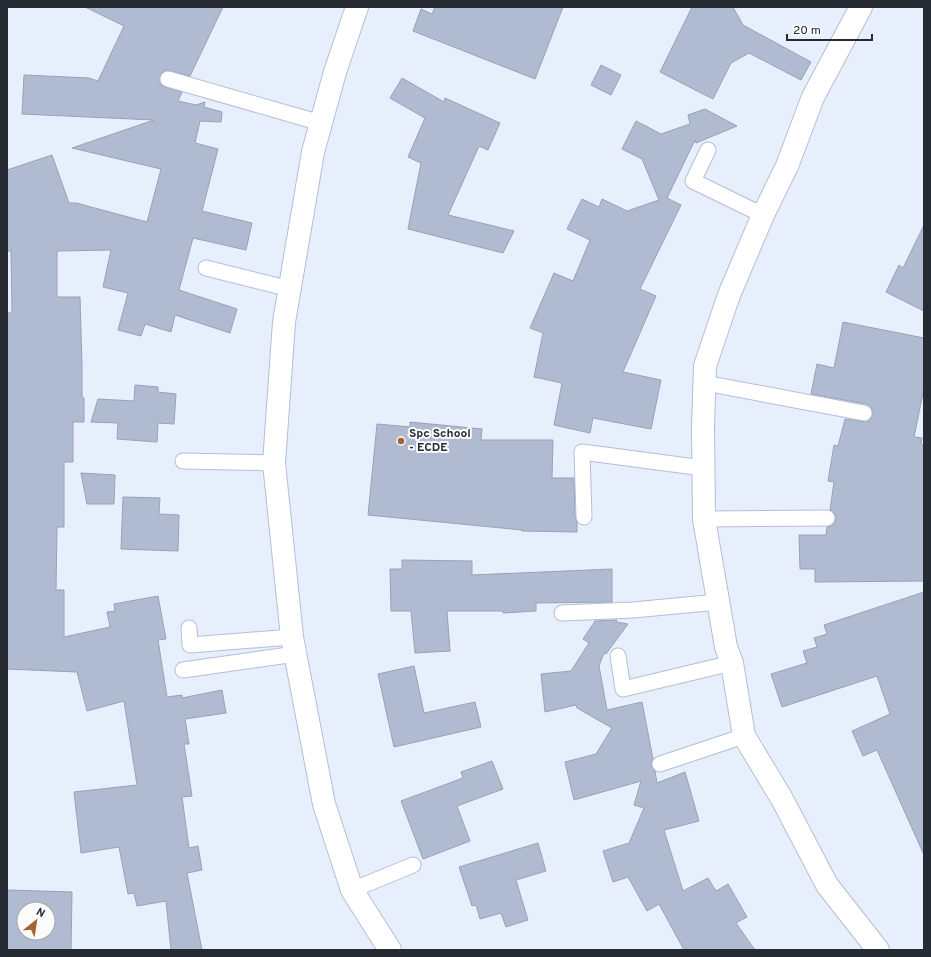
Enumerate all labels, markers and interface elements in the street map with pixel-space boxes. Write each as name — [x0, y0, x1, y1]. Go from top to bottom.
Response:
scale bar — [787, 16, 872, 42]
text: 20 m — [793, 23, 821, 39]
place label: Spc School - ECDE — [409, 426, 471, 456]
marker: Spc School - ECDE — [396, 436, 406, 446]
north arrow — [16, 901, 56, 941]
text: N — [34, 905, 47, 921]

